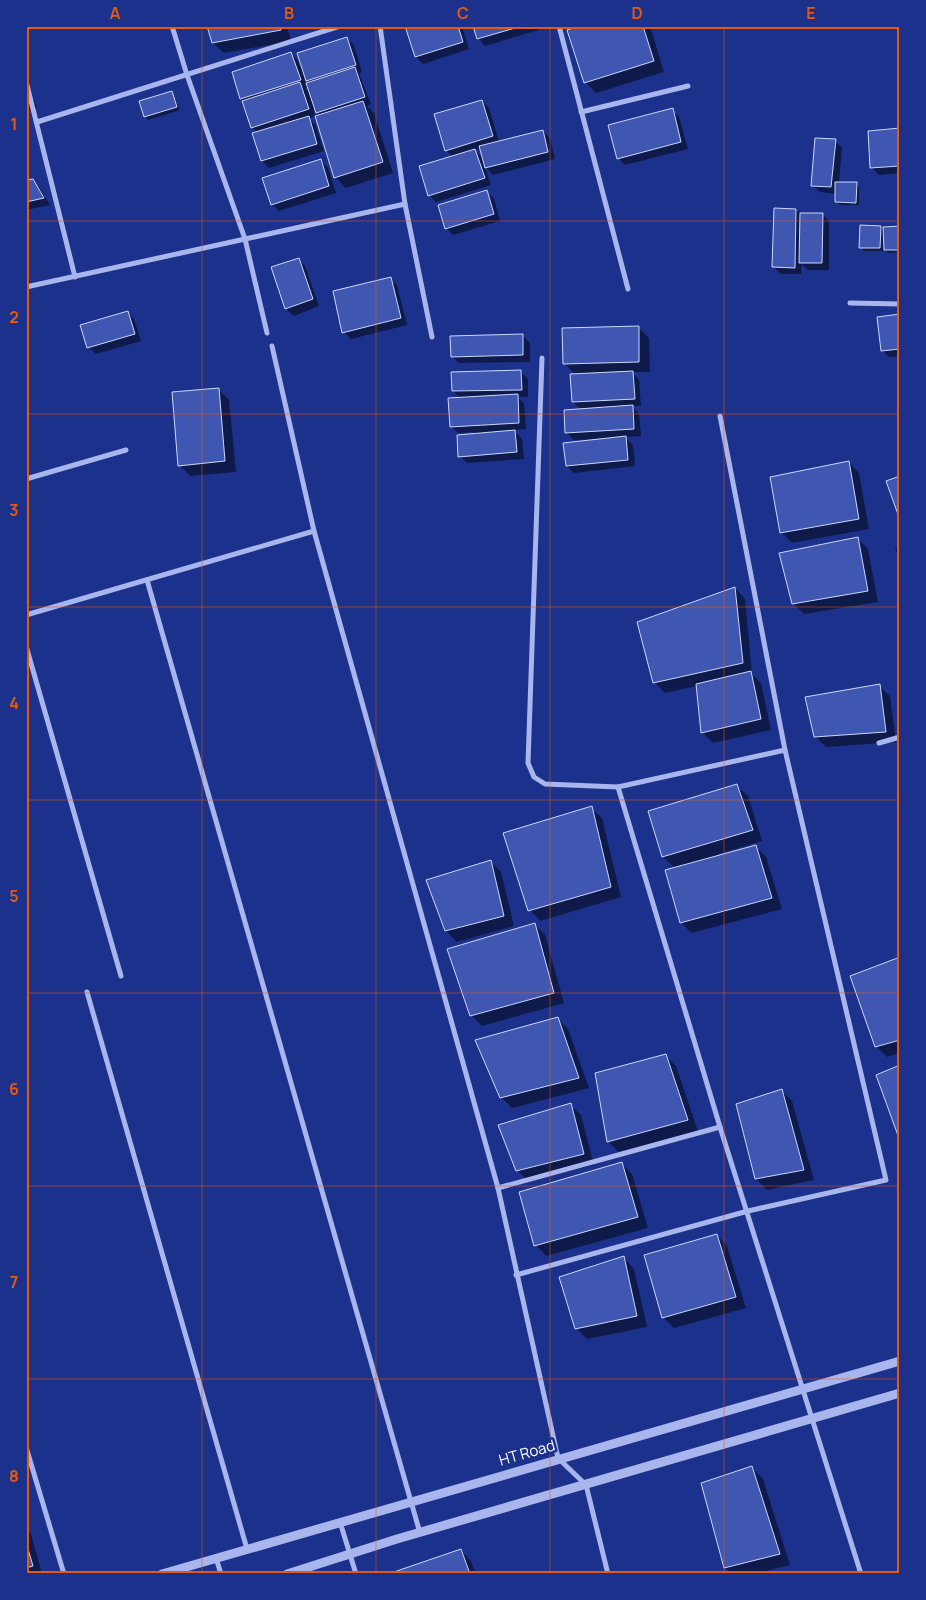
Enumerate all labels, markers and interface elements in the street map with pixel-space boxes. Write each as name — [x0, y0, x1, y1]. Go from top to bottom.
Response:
text: A — [110, 2, 121, 24]
text: B — [284, 2, 294, 24]
text: C — [457, 2, 469, 24]
text: D — [631, 2, 643, 24]
text: E — [806, 2, 816, 24]
text: 1 — [10, 113, 18, 135]
text: 2 — [9, 306, 19, 328]
text: 3 — [9, 499, 19, 521]
text: 4 — [9, 692, 19, 714]
text: 5 — [9, 885, 19, 907]
text: 6 — [9, 1078, 19, 1100]
text: 7 — [10, 1271, 18, 1293]
street label: HT Road — [496, 1435, 557, 1471]
text: 8 — [9, 1465, 19, 1487]

